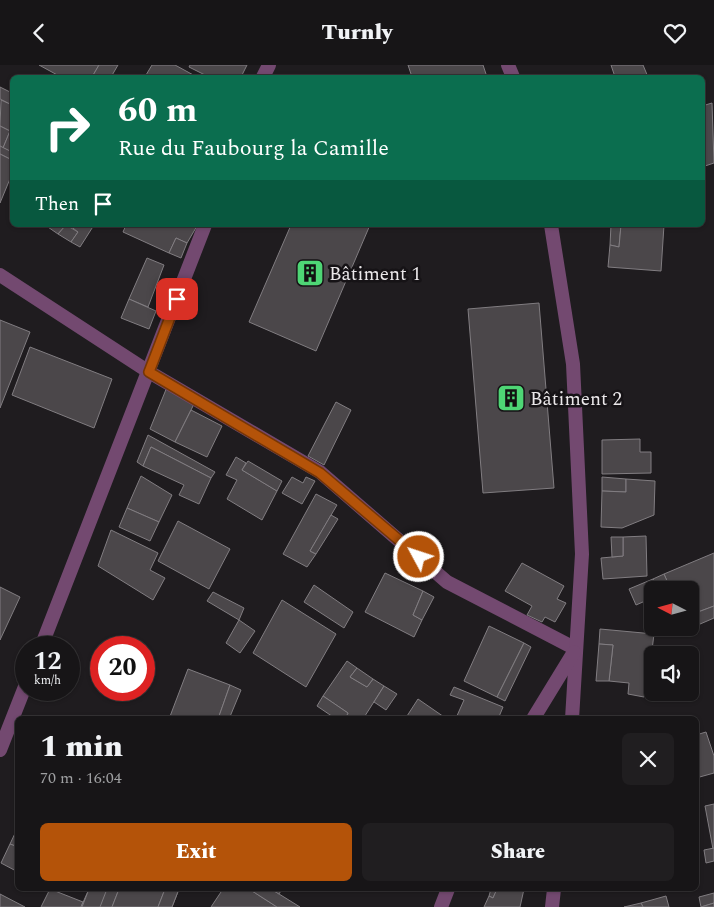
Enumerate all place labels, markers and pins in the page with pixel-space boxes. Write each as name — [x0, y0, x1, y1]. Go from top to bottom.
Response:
building icon: Bâtiment 1 — [295, 258, 325, 288]
place label: Bâtiment 1 — [329, 260, 421, 289]
pin — [156, 278, 198, 320]
building icon: Bâtiment 2 — [496, 383, 526, 413]
place label: Bâtiment 2 — [530, 385, 622, 414]

